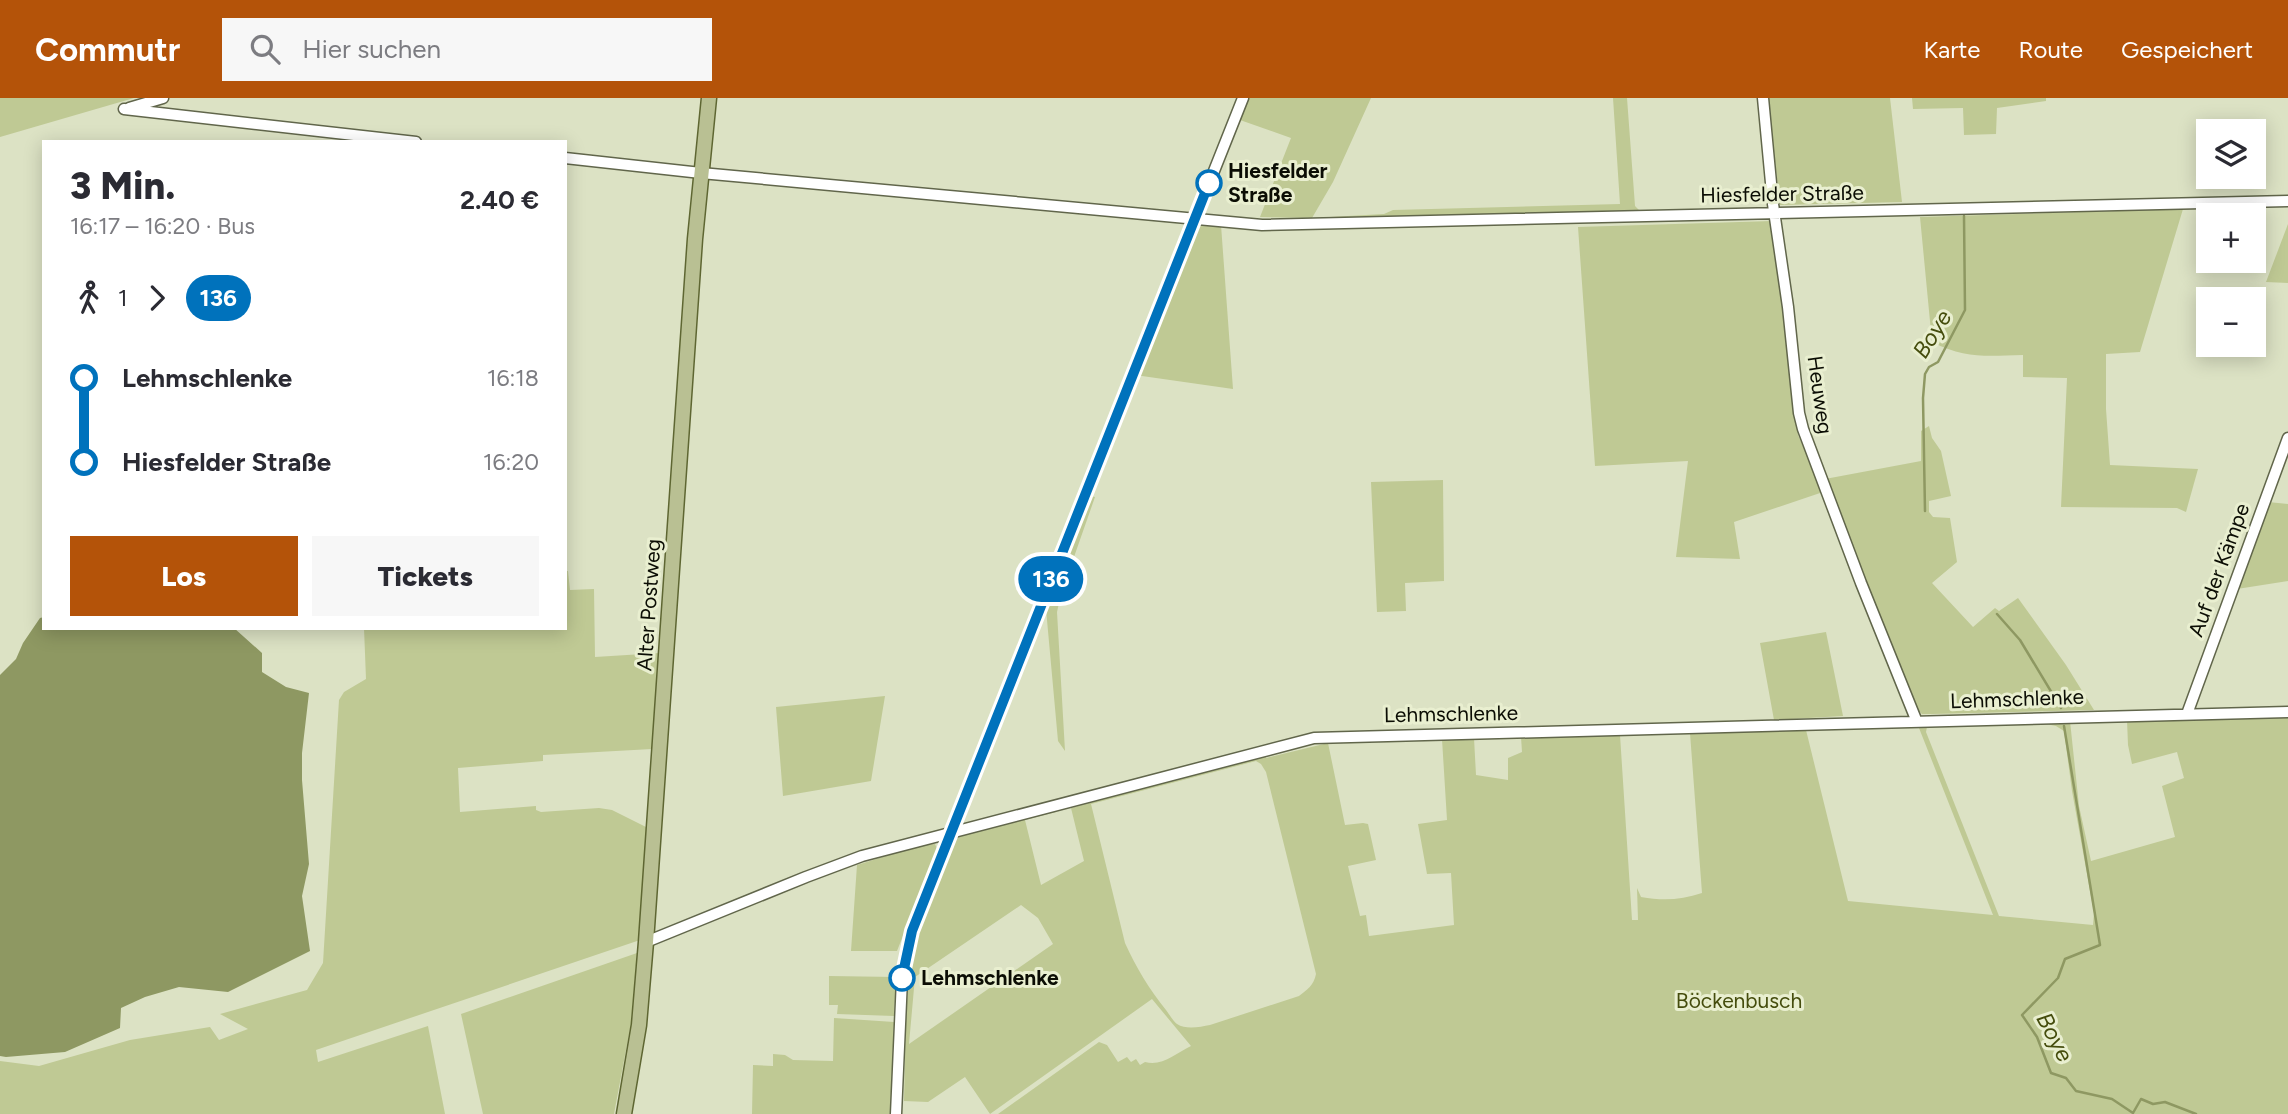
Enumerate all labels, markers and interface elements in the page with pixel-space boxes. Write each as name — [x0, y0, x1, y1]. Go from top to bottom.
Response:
search box — [222, 18, 712, 81]
text: Commutr — [35, 30, 180, 69]
icon: search — [246, 30, 284, 68]
text: Hier suchen — [302, 33, 441, 65]
text: Karte — [1924, 35, 1980, 64]
text: Route — [2018, 35, 2083, 64]
text: Gespeichert — [2121, 35, 2253, 64]
map controls — [2196, 119, 2266, 357]
button: layers — [2196, 119, 2266, 189]
place label: Hiesfelder Straße — [1228, 158, 1328, 207]
text: 3 Min. — [70, 163, 175, 209]
marker: Hiesfelder Straße — [1196, 170, 1222, 196]
street label: Hiesfelder Straße — [1700, 180, 1864, 207]
text: 2.40 € — [460, 184, 539, 216]
button: + — [2196, 203, 2266, 273]
text: 16:17 – 16:20 · Bus — [70, 212, 255, 240]
icon: walk — [70, 279, 108, 317]
icon: forward — [138, 279, 176, 317]
text: 136 — [200, 283, 237, 312]
text: 1 — [118, 284, 128, 312]
button: − — [2196, 287, 2266, 357]
water label: Boye — [1906, 304, 1958, 363]
street label: Heuweg — [1803, 354, 1838, 436]
text: Lehmschlenke — [122, 362, 292, 394]
text: 16:18 — [487, 364, 539, 392]
text: Hiesfelder Straße — [122, 446, 331, 478]
text: 16:20 — [483, 448, 539, 476]
street label: Auf der Kämpe — [2183, 500, 2254, 640]
button: Los — [70, 536, 298, 616]
button: Tickets — [312, 536, 539, 616]
street label: Alter Postweg — [631, 538, 666, 672]
line badge: 136 — [1011, 556, 1091, 602]
text: 136 — [1032, 564, 1070, 593]
street label: Lehmschlenke — [1950, 684, 2084, 713]
street label: Lehmschlenke — [1384, 700, 1518, 727]
marker: Lehmschlenke — [889, 965, 915, 991]
place label: Lehmschlenke — [921, 965, 1059, 990]
park label: Böckenbusch — [1676, 988, 1802, 1013]
water label: Boye — [2031, 1008, 2080, 1067]

